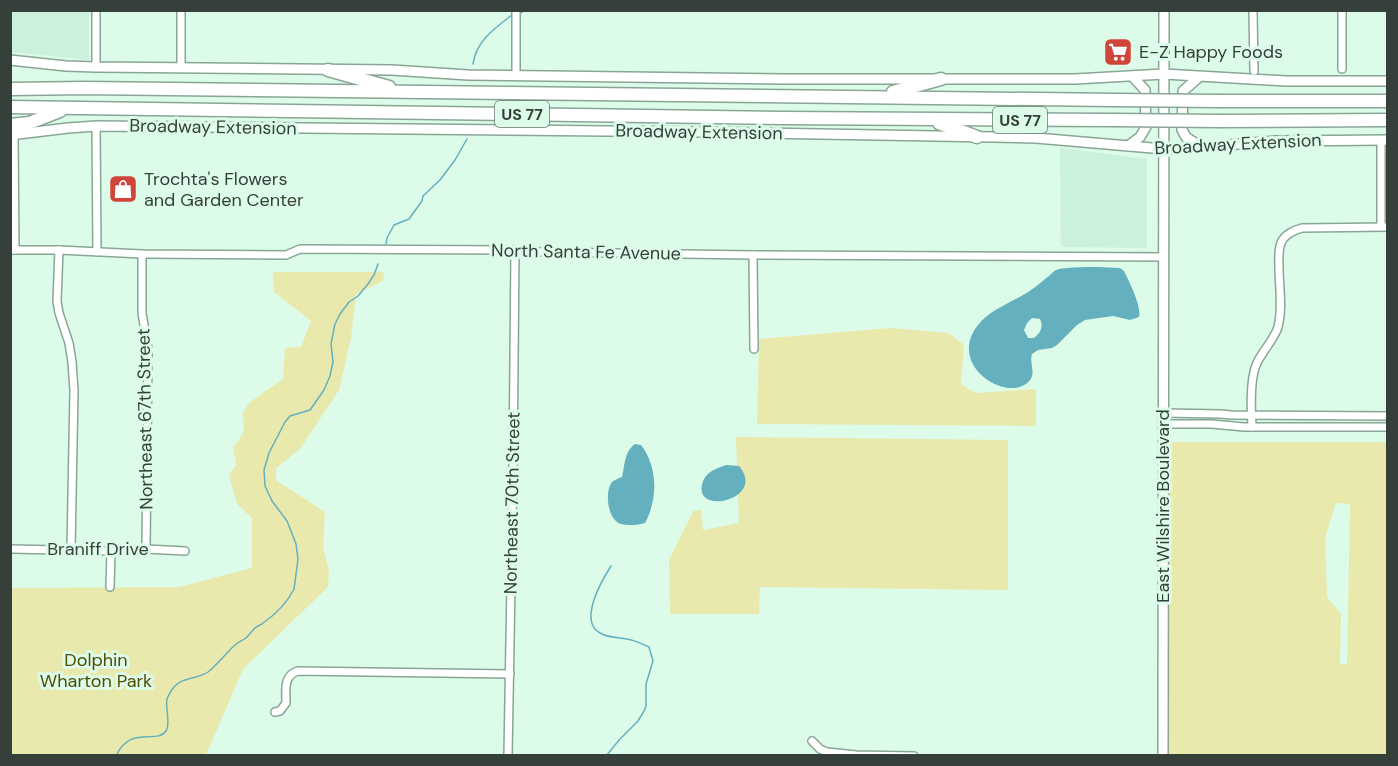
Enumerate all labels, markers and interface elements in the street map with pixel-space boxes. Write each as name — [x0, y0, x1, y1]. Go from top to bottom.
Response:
supermarket icon: E-Z Happy Foods — [1102, 36, 1134, 68]
place label: E-Z Happy Foods — [1139, 40, 1283, 64]
road number: US 77 — [495, 101, 549, 127]
road number: US 77 — [993, 107, 1047, 133]
street label: Broadway Extension — [129, 114, 297, 140]
street label: Broadway Extension — [615, 119, 783, 145]
street label: Broadway Extension — [1154, 128, 1322, 160]
place label: Trochta's Flowers and Garden Center — [144, 167, 304, 212]
shop icon: Trochta's Flowers and Garden Center — [107, 173, 139, 205]
street label: North Santa Fe Avenue — [491, 238, 681, 266]
street label: Northeast 67th Street — [131, 328, 159, 510]
street label: East Wilshire Boulevard — [1151, 409, 1175, 603]
street label: Northeast 70th Street — [498, 412, 526, 594]
street label: Braniff Drive — [47, 537, 149, 561]
park label: Dolphin Wharton Park — [40, 648, 152, 693]

